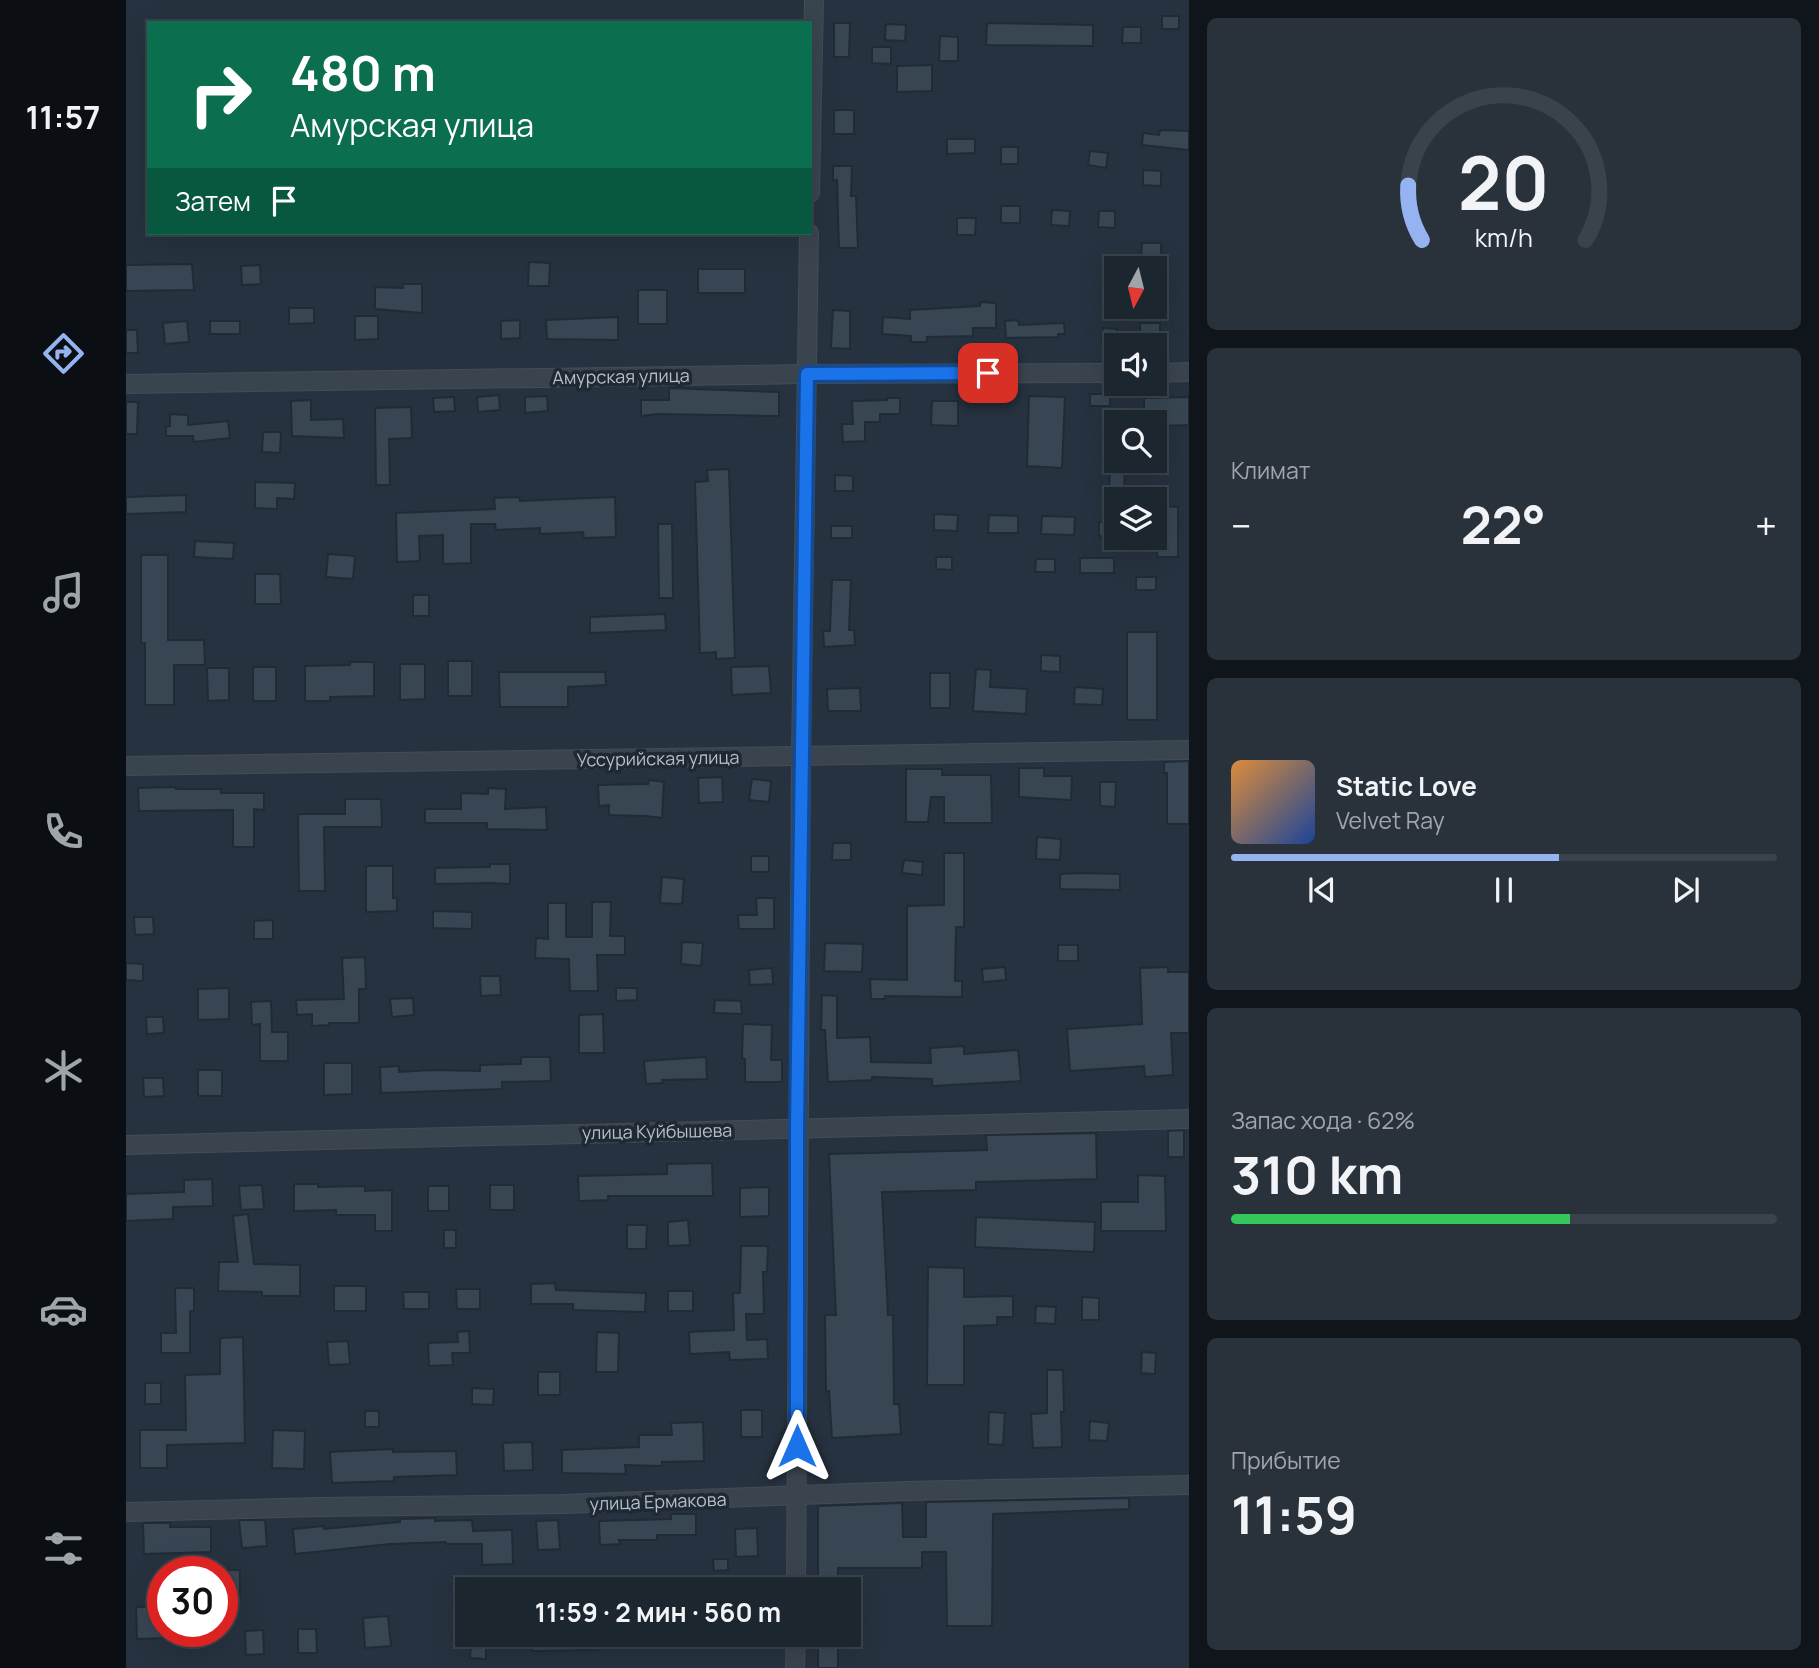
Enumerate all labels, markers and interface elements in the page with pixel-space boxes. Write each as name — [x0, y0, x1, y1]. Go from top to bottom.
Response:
text: 480 m — [290, 39, 436, 106]
icon: right — [175, 49, 266, 140]
text: 11:57 — [26, 95, 100, 139]
text: Амурская улица — [290, 103, 534, 147]
text: 20 — [1458, 132, 1550, 232]
icon: arrive — [265, 182, 303, 220]
text: Затем — [175, 183, 251, 219]
text: km/h — [1475, 220, 1533, 255]
north arrow — [1104, 256, 1167, 318]
map controls — [1104, 256, 1167, 550]
icon: directions — [39, 329, 88, 378]
button: sound — [1104, 333, 1167, 396]
pin — [958, 343, 1018, 403]
icon: arrive — [969, 354, 1007, 392]
street label: Амурская улица — [552, 363, 690, 389]
button: search — [1104, 410, 1167, 473]
text: Климат — [1231, 454, 1310, 486]
button: layers — [1104, 487, 1167, 550]
text: 22° — [1461, 489, 1546, 560]
text: − — [1231, 499, 1252, 551]
text: + — [1755, 499, 1777, 551]
icon: music — [39, 568, 88, 617]
street label: Уссурийская улица — [576, 745, 740, 771]
text: Static Love — [1336, 768, 1477, 804]
text: Velvet Ray — [1336, 804, 1445, 836]
icon: phone — [39, 807, 88, 856]
icon: previous — [1303, 871, 1341, 909]
icon: pause — [1485, 871, 1523, 909]
icon: next — [1667, 871, 1705, 909]
icon: climate — [39, 1046, 88, 1095]
text: Запас хода · 62% — [1231, 1104, 1415, 1136]
street label: улица Куйбышева — [582, 1118, 732, 1144]
text: 310 km — [1231, 1139, 1403, 1210]
icon: car — [39, 1285, 88, 1334]
position arrow — [760, 1409, 834, 1483]
text: Прибытие — [1231, 1444, 1341, 1476]
text: 11:59 — [1231, 1479, 1357, 1550]
street label: улица Ермакова — [589, 1487, 727, 1515]
icon: filters — [39, 1524, 88, 1573]
speed limit sign: 30 — [147, 1556, 238, 1647]
text: 11:59 · 2 мин · 560 m — [535, 1594, 781, 1630]

